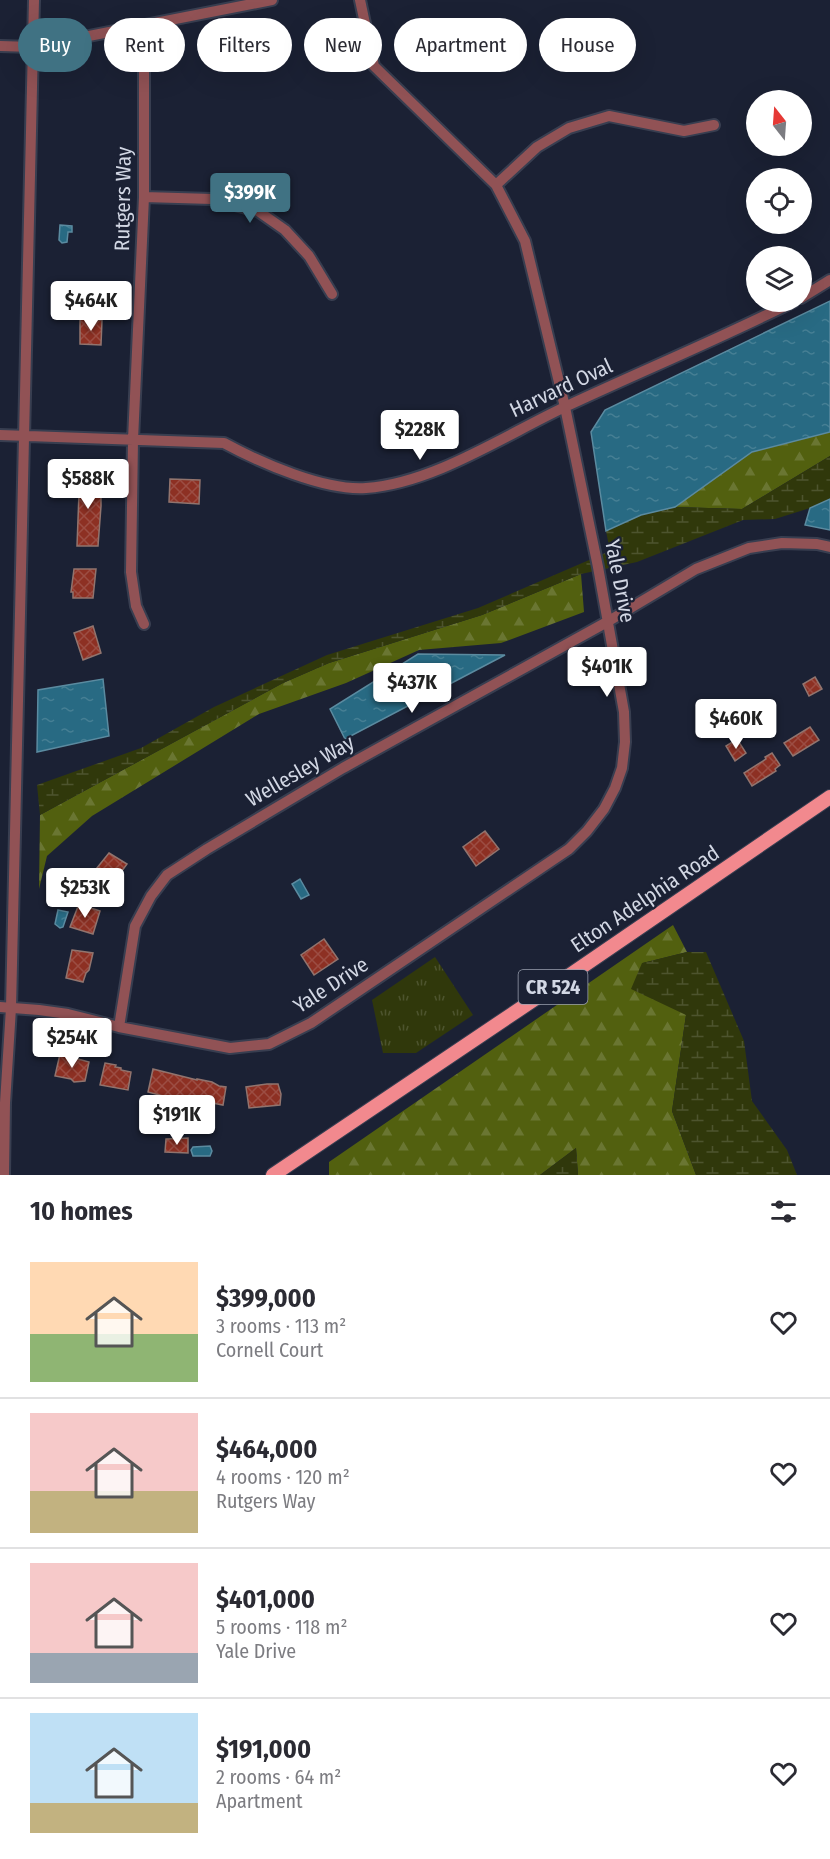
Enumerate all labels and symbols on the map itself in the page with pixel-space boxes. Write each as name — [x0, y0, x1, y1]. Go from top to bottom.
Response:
north arrow — [746, 90, 812, 156]
street label: Rutgers Way — [109, 146, 137, 251]
pin: $399K — [208, 173, 292, 224]
pin: $464K — [49, 281, 133, 332]
street label: Harvard Oval — [505, 353, 617, 423]
pin: $228K — [378, 410, 462, 461]
pin: $588K — [46, 459, 130, 510]
street label: Yale Drive — [599, 537, 641, 625]
pin: $401K — [565, 647, 649, 698]
pin: $437K — [370, 663, 454, 714]
pin: $460K — [694, 699, 778, 750]
street label: Wellesley Way — [241, 729, 359, 812]
street label: Elton Adelphia Road — [566, 840, 724, 958]
pin: $253K — [43, 868, 127, 919]
street label: Yale Drive — [289, 951, 373, 1019]
road number: CR 524 — [518, 970, 588, 1004]
pin: $254K — [30, 1018, 114, 1069]
pin: $191K — [135, 1095, 219, 1146]

